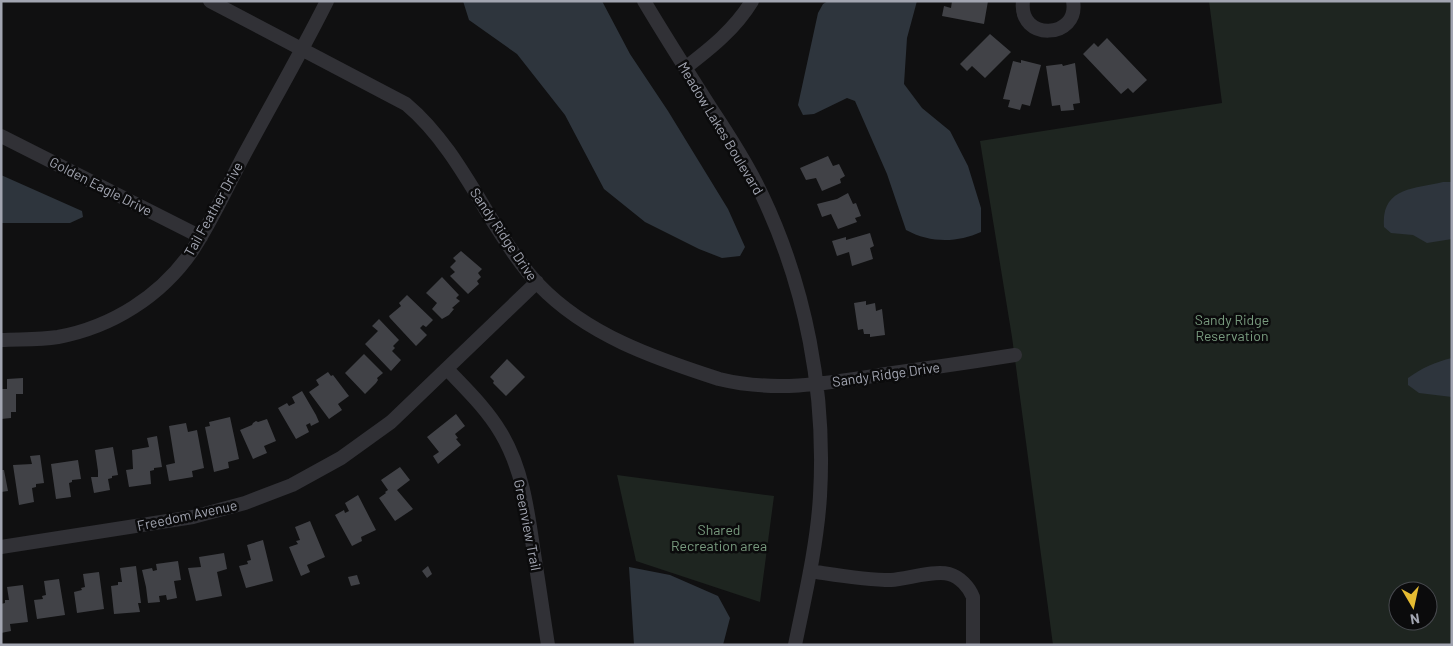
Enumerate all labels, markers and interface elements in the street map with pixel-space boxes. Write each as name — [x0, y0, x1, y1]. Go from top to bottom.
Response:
street label: Meadow Lakes Boulevard — [675, 59, 767, 197]
street label: Golden Eagle Drive — [47, 153, 155, 219]
street label: Tail Feather Drive — [180, 159, 246, 259]
street label: Sandy Ridge Drive — [467, 184, 541, 284]
park label: Sandy Ridge Reservation — [1195, 311, 1269, 344]
street label: Sandy Ridge Drive — [831, 358, 941, 390]
street label: Greenview Trail — [511, 478, 545, 572]
street label: Freedom Avenue — [135, 496, 239, 534]
park label: Shared Recreation area — [671, 521, 767, 554]
north arrow — [1388, 581, 1438, 631]
text: N — [1409, 610, 1421, 628]

